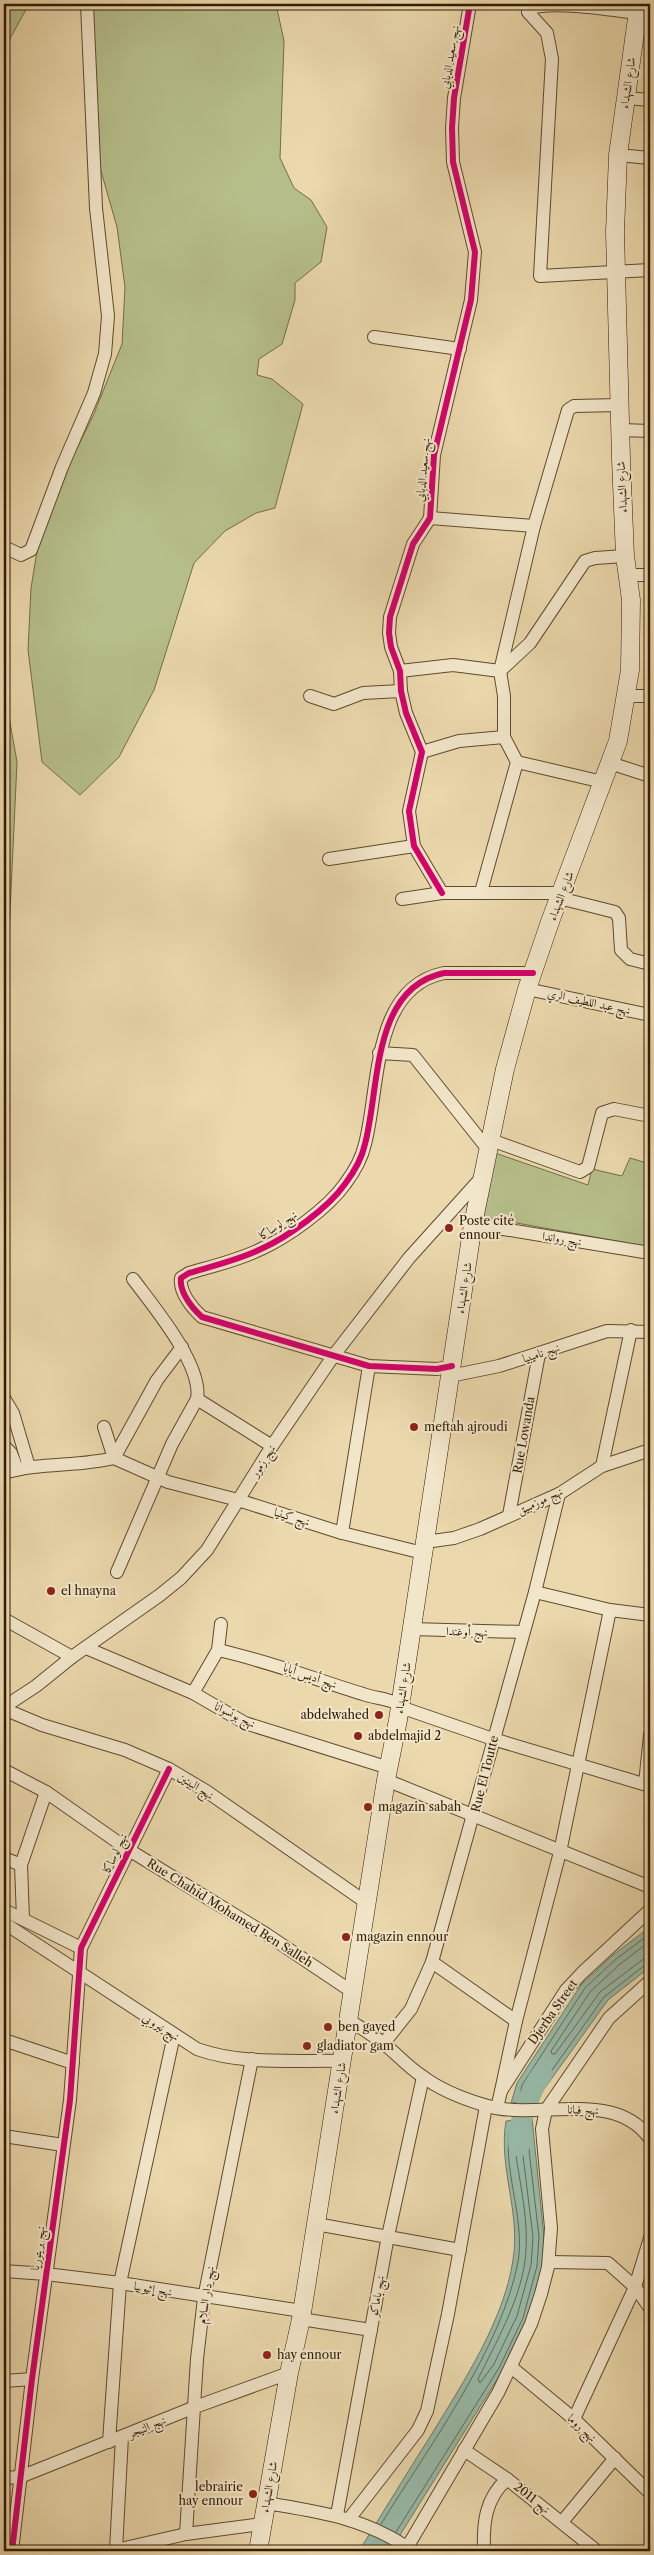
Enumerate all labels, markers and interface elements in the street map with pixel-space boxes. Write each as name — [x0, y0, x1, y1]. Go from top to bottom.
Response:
street label: نهج سعيد الدبابي — [437, 24, 466, 91]
street label: شارع الشهداء — [616, 56, 643, 110]
street label: نهج سعيد الدبابي — [412, 437, 437, 503]
street label: شارع الشهداء — [613, 460, 634, 513]
street label: شارع الشهداء — [544, 869, 581, 924]
street label: نهج عبد اللطيف الري — [545, 985, 632, 1022]
street label: نهج لوساكا — [256, 1207, 302, 1246]
place label: Poste cité ennour — [459, 1213, 514, 1242]
marker: Poste cité ennour — [443, 1222, 455, 1234]
street label: نهج رواندا — [541, 1228, 583, 1253]
street label: شارع الشهداء — [452, 1261, 479, 1315]
street label: نهج ناميبيا — [520, 1339, 563, 1369]
street label: Rue Lowanda — [509, 1395, 538, 1475]
place label: meftah ajroudi — [424, 1419, 508, 1434]
marker: meftah ajroudi — [408, 1421, 420, 1433]
street label: نهج زمور — [246, 1442, 282, 1483]
street label: نهج موزمبيق — [515, 1483, 567, 1521]
street label: نهج كينيا — [271, 1504, 312, 1533]
place label: el hnayna — [61, 1583, 117, 1598]
marker: el hnayna — [45, 1585, 57, 1597]
street label: نهج أوغندا — [446, 1623, 488, 1644]
street label: نهج أديس أبابا — [280, 1659, 339, 1695]
street label: شارع الشهداء — [391, 1661, 418, 1715]
street label: نهج بوتسوانا — [210, 1698, 258, 1735]
place label: abdelwahed — [301, 1707, 370, 1722]
marker: abdelwahed — [373, 1709, 385, 1721]
place label: abdelmajid 2 — [368, 1728, 441, 1743]
marker: abdelmajid 2 — [352, 1730, 364, 1742]
street label: Rue El Toutte — [468, 1734, 501, 1814]
street label: نهج البينين — [173, 1769, 217, 1806]
place label: magazin sabah — [378, 1799, 462, 1814]
marker: magazin sabah — [362, 1801, 374, 1813]
street label: نهج لوساكا — [99, 1830, 134, 1877]
street label: Rue Chahid Mohamed Ben Salleh — [144, 1855, 316, 1970]
place label: magazin ennour — [356, 1929, 448, 1944]
marker: magazin ennour — [340, 1931, 352, 1943]
street label: Djerba Street — [525, 1976, 581, 2047]
street label: نهج نيروبي — [138, 2009, 183, 2047]
place label: ben gayed — [338, 2019, 396, 2034]
marker: ben gayed — [322, 2021, 334, 2033]
place label: gladiator gam — [317, 2038, 394, 2053]
marker: gladiator gam — [301, 2040, 313, 2052]
street label: شارع الشهداء — [326, 2061, 353, 2115]
street label: نهج فيانا — [567, 2101, 599, 2122]
street label: نهج بريتوريا — [27, 2225, 52, 2272]
street label: نهج دار السلام — [194, 2265, 221, 2326]
street label: نهج باماكو — [365, 2274, 391, 2319]
street label: نهج إثيوبيا — [132, 2278, 173, 2303]
place label: hay ennour — [277, 2347, 342, 2362]
marker: hay ennour — [261, 2349, 273, 2361]
street label: نهج روما — [562, 2410, 600, 2448]
street label: نهج النيجر — [124, 2412, 169, 2445]
street label: شارع الشهداء — [257, 2460, 284, 2514]
place label: lebrairie hay ennour — [178, 2479, 243, 2508]
street label: نهج 2011 — [509, 2479, 553, 2520]
marker: lebrairie hay ennour — [247, 2488, 259, 2500]

